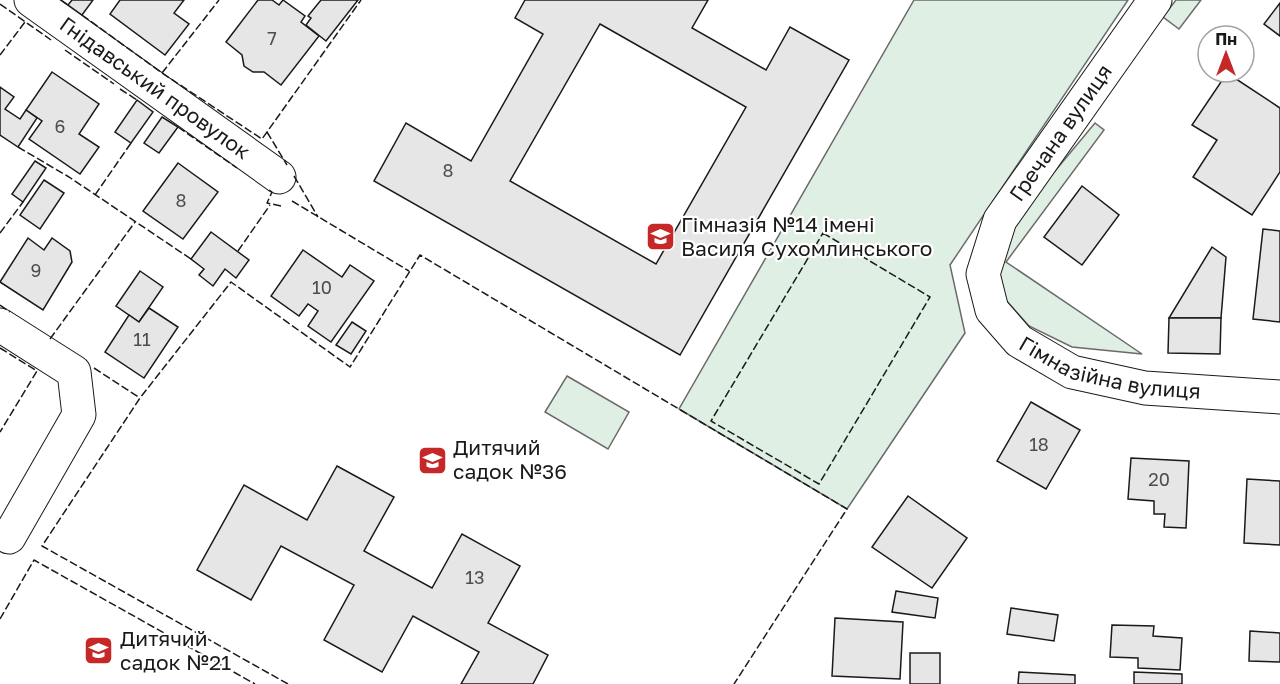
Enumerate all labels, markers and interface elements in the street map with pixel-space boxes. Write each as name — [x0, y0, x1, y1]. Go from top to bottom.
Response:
street label: Гнідавський провулок — [55, 11, 256, 164]
north arrow — [1196, 24, 1256, 84]
house number: 7 — [267, 27, 277, 49]
text: Пн — [1215, 29, 1237, 49]
street label: Гречана вулиця — [1003, 59, 1117, 206]
house number: 6 — [55, 115, 65, 137]
house number: 8 — [443, 159, 453, 181]
house number: 8 — [176, 189, 186, 211]
place label: Гімназія №14 імені Василя Сухомлинського — [681, 211, 932, 261]
school or university icon: Гімназія №14 імені Василя Сухомлинського — [644, 221, 676, 253]
house number: 9 — [31, 259, 41, 281]
house number: 10 — [312, 276, 332, 298]
house number: 11 — [133, 328, 151, 350]
street label: Гімназійна вулиця — [1015, 330, 1202, 404]
house number: 18 — [1029, 433, 1049, 455]
place label: Дитячий садок №36 — [453, 434, 567, 484]
school or university icon: Дитячий садок №36 — [416, 444, 448, 476]
house number: 20 — [1148, 468, 1170, 490]
house number: 13 — [465, 566, 485, 588]
place label: Дитячий садок №21 — [120, 625, 231, 675]
school or university icon: Дитячий садок №21 — [83, 635, 115, 667]

